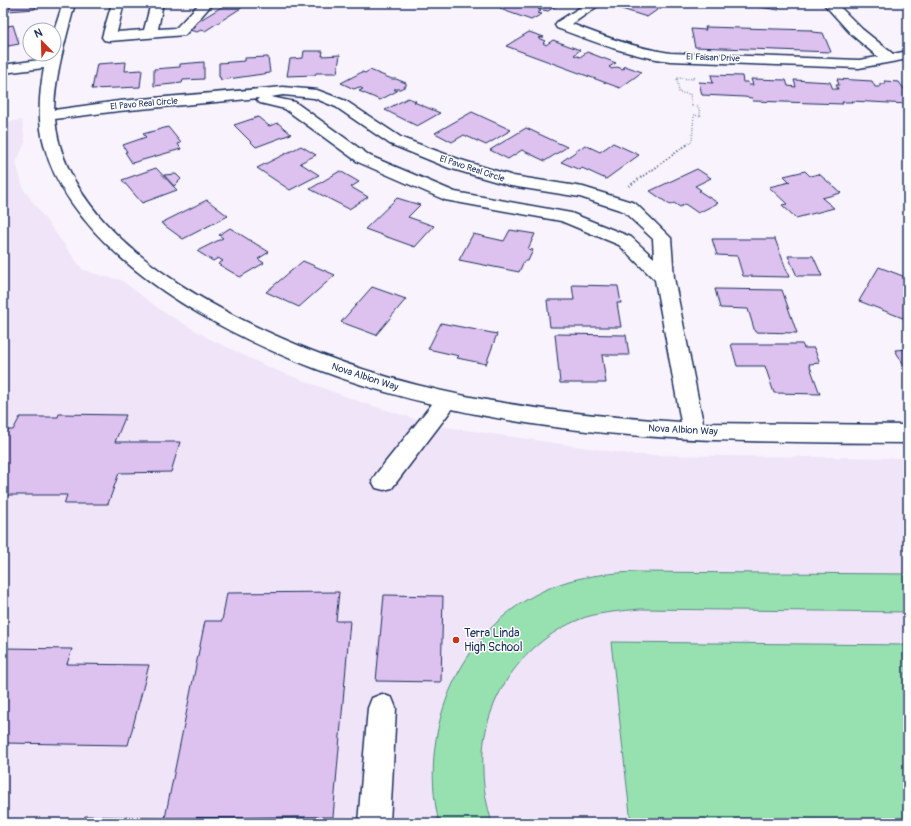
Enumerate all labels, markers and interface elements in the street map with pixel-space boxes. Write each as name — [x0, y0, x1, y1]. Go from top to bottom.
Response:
north arrow — [22, 22, 62, 62]
text: N — [32, 26, 45, 41]
street label: El Faisan Drive — [686, 52, 741, 64]
street label: El Pavo Real Circle — [110, 96, 179, 112]
street label: El Pavo Real Circle — [438, 153, 506, 185]
street label: Nova Albion Way — [330, 361, 401, 394]
street label: Nova Albion Way — [648, 422, 719, 438]
place label: Terra Linda High School — [464, 626, 523, 655]
marker: Terra Linda High School — [451, 635, 461, 645]

